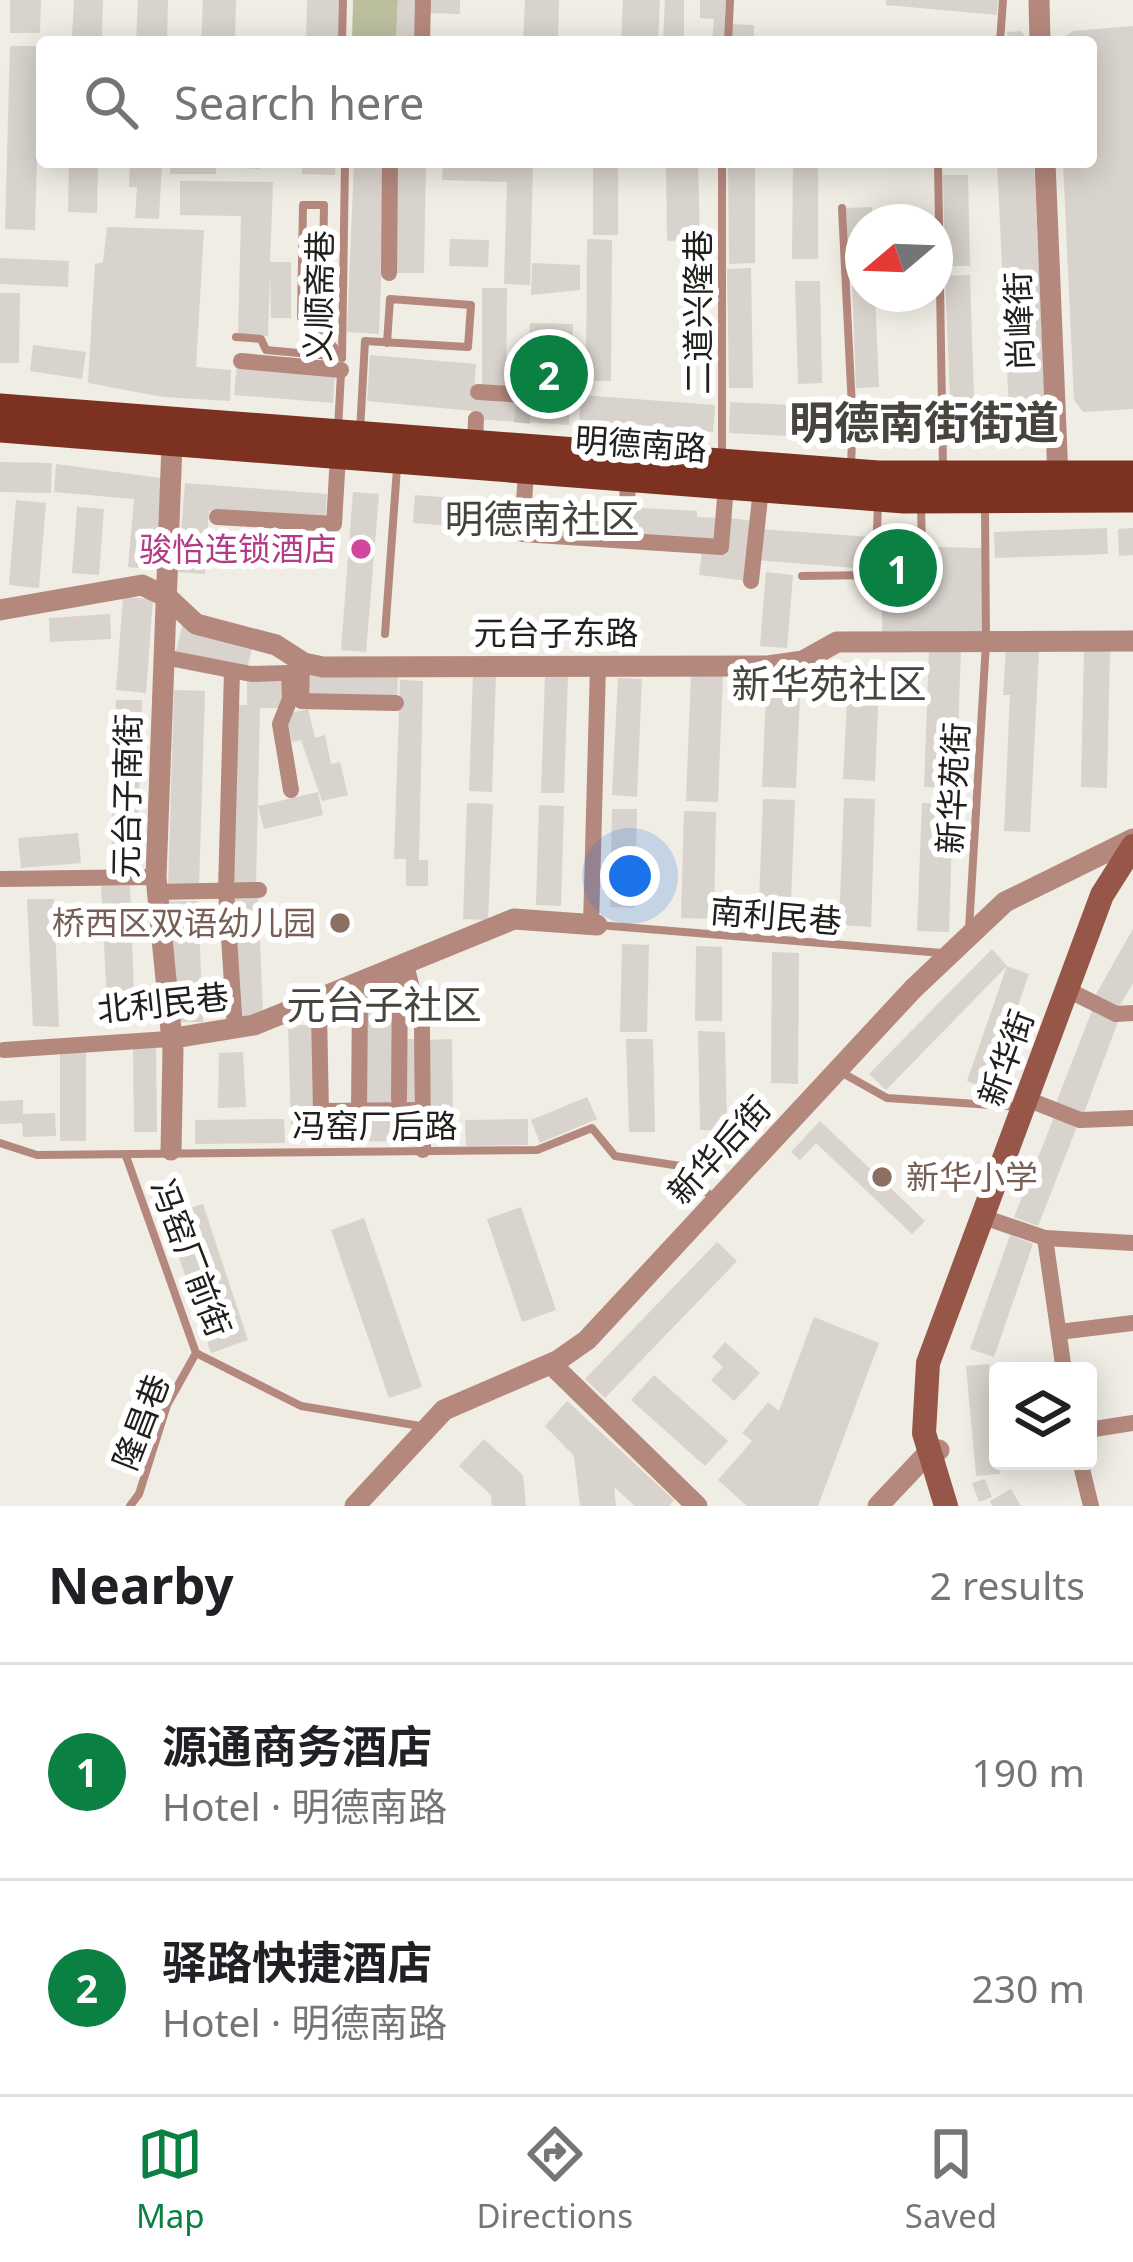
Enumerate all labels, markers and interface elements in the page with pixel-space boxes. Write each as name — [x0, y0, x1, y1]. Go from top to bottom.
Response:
search box — [36, 36, 1097, 168]
icon: search — [78, 69, 144, 135]
text: Search here — [174, 72, 424, 133]
north arrow — [845, 204, 953, 312]
street label: 义顺斋巷 — [295, 230, 342, 362]
street label: 二道兴隆巷 — [675, 230, 720, 395]
street label: 尚峰街 — [994, 271, 1043, 371]
pin: 2 — [510, 329, 588, 419]
district label: 明德南街街道 — [789, 391, 1059, 452]
street label: 明德南路 — [574, 416, 708, 471]
district label: 明德南社区 — [444, 491, 640, 544]
pin: 1 — [859, 523, 937, 613]
place label: 骏怡连锁酒店 — [139, 526, 337, 571]
marker: 骏怡连锁酒店 — [348, 536, 374, 562]
street label: 元台子东路 — [474, 610, 639, 655]
district label: 新华苑社区 — [731, 656, 927, 709]
street label: 元台子南街 — [103, 713, 150, 879]
street label: 新华苑街 — [927, 721, 978, 855]
your location — [600, 846, 660, 906]
street label: 南利民巷 — [708, 887, 844, 944]
place label: 桥西区双语幼儿园 — [52, 900, 316, 945]
marker: 桥西区双语幼儿园 — [327, 910, 353, 936]
street label: 北利民巷 — [95, 973, 231, 1032]
district label: 元台子社区 — [286, 977, 482, 1030]
street label: 新华街 — [967, 1004, 1044, 1112]
street label: 新华后街 — [657, 1086, 780, 1213]
street label: 冯窑厂后路 — [293, 1103, 458, 1148]
place label: 新华小学 — [906, 1154, 1038, 1199]
marker: 新华小学 — [869, 1164, 895, 1190]
street label: 冯窑厂前街 — [141, 1173, 242, 1343]
map controls — [989, 1362, 1097, 1470]
button: layers — [989, 1362, 1097, 1470]
street label: 隆昌巷 — [102, 1368, 179, 1476]
text: Nearby — [48, 1549, 234, 1619]
text: 2 results — [930, 1558, 1085, 1611]
text: 源通商务酒店 — [162, 1715, 432, 1776]
text: 1 — [76, 1745, 98, 1798]
text: 190 m — [971, 1745, 1085, 1798]
text: Hotel · 明德南路 — [162, 1779, 447, 1832]
text: 驿路快捷酒店 — [162, 1931, 432, 1992]
text: 2 — [76, 1961, 98, 2014]
text: 230 m — [971, 1961, 1085, 2014]
text: Hotel · 明德南路 — [162, 1995, 447, 2048]
tab: Map — [136, 2121, 205, 2238]
tab: Directions — [476, 2121, 633, 2238]
tab: Saved — [905, 2121, 997, 2238]

